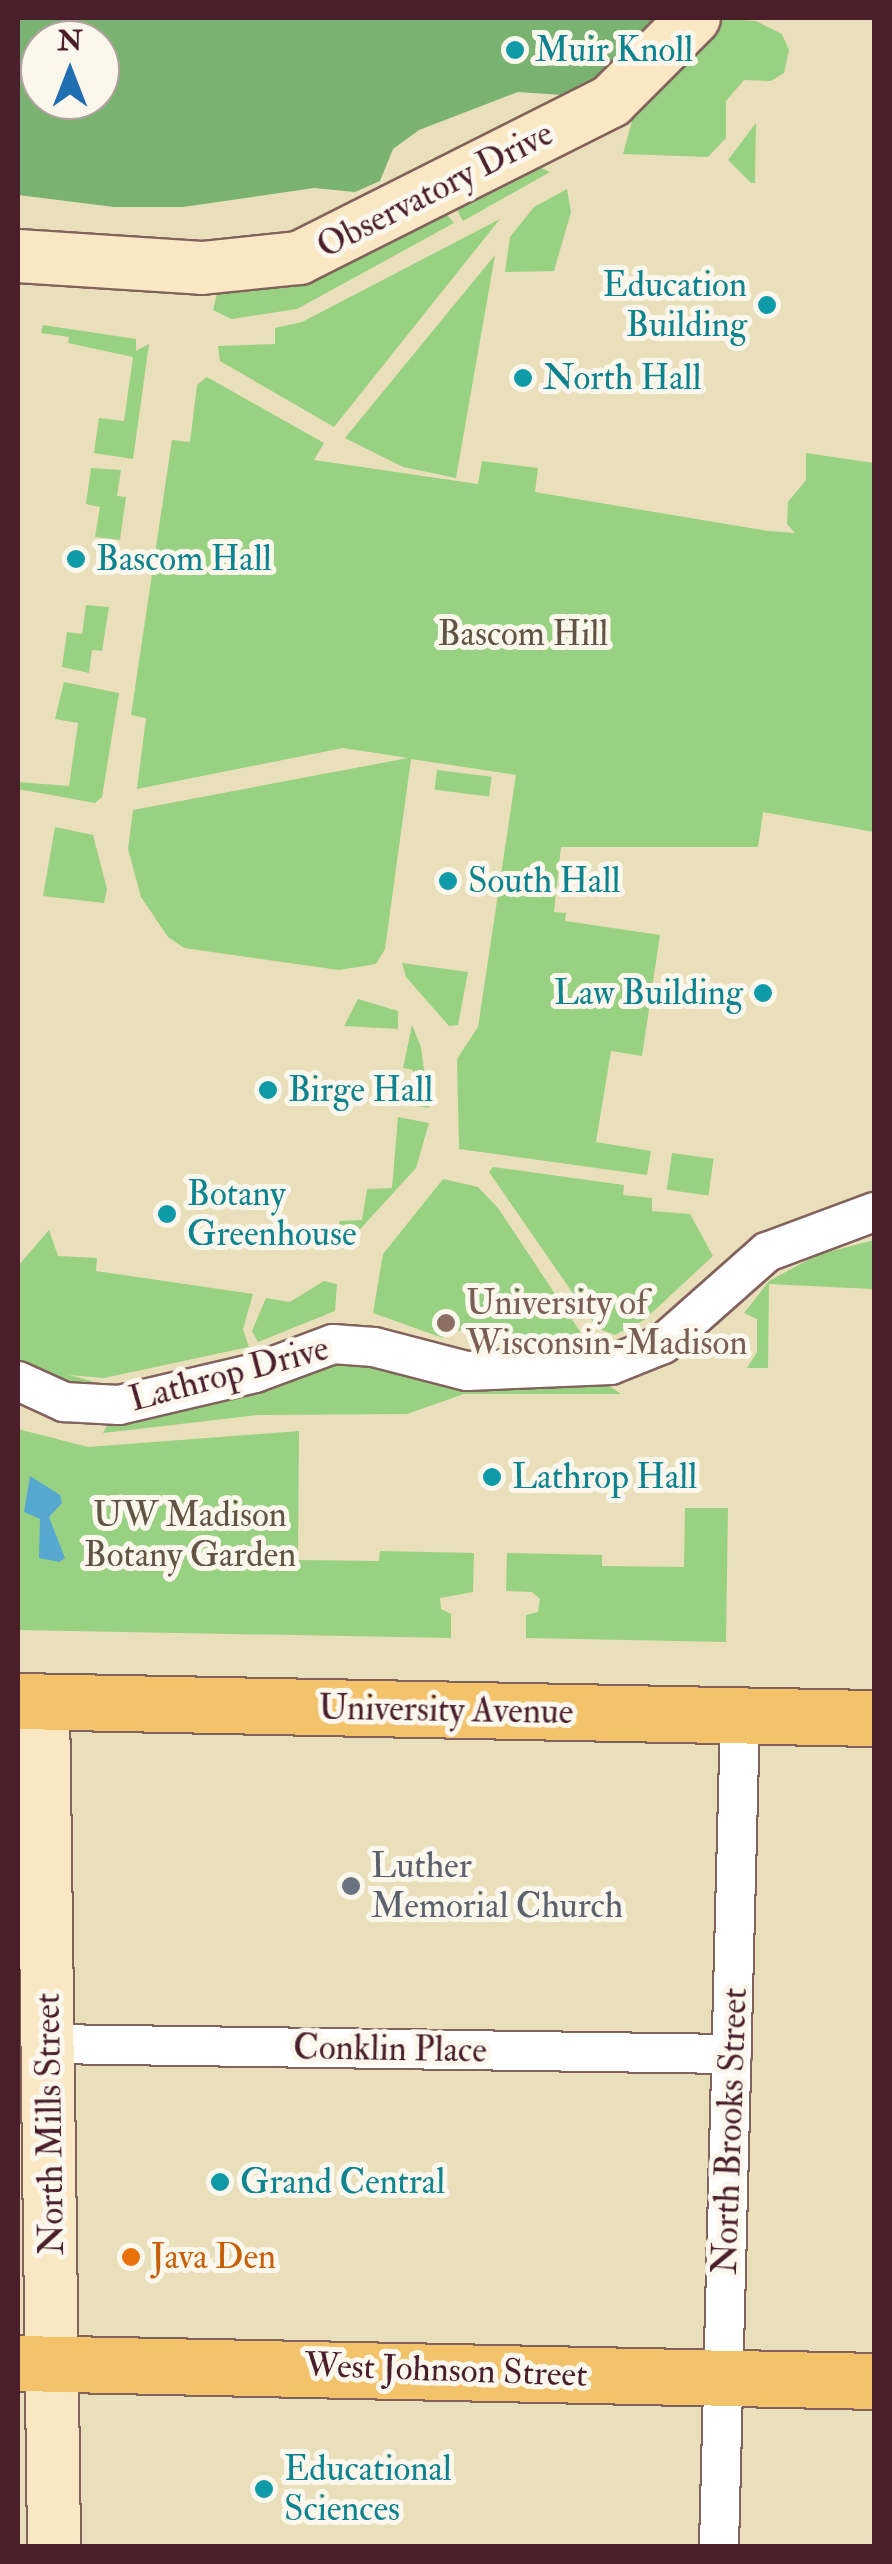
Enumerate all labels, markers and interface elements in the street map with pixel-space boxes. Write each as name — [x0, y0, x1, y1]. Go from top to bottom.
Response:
north arrow — [20, 20, 120, 120]
text: N — [57, 24, 83, 59]
place label: Muir Knoll — [535, 29, 693, 71]
marker: Muir Knoll — [504, 39, 526, 61]
street label: Observatory Drive — [310, 112, 560, 268]
place label: Education Building — [603, 264, 747, 346]
marker: Education Building — [756, 294, 778, 316]
place label: North Hall — [543, 357, 701, 399]
marker: North Hall — [512, 367, 534, 389]
place label: Bascom Hall — [96, 538, 272, 580]
marker: Bascom Hall — [65, 548, 87, 570]
park label: Bascom Hill — [438, 613, 608, 655]
place label: South Hall — [468, 860, 620, 902]
marker: South Hall — [437, 870, 459, 892]
place label: Law Building — [554, 972, 743, 1014]
marker: Law Building — [752, 982, 774, 1004]
place label: Birge Hall — [288, 1069, 433, 1111]
marker: Birge Hall — [257, 1079, 279, 1101]
place label: Botany Greenhouse — [187, 1173, 357, 1255]
marker: Botany Greenhouse — [156, 1203, 178, 1225]
place label: University of Wisconsin-Madison — [466, 1282, 747, 1364]
marker: University of Wisconsin-Madison — [435, 1312, 457, 1334]
street label: Lathrop Drive — [125, 1327, 333, 1421]
place label: Lathrop Hall — [512, 1456, 697, 1498]
marker: Lathrop Hall — [481, 1466, 503, 1488]
park label: UW Madison Botany Garden — [84, 1494, 296, 1576]
street label: University Avenue — [318, 1687, 574, 1733]
place label: Luther Memorial Church — [371, 1845, 623, 1927]
marker: Luther Memorial Church — [340, 1875, 362, 1897]
street label: North Brooks Street — [704, 1987, 756, 2275]
street label: North Mills Street — [27, 1992, 73, 2256]
street label: Conklin Place — [293, 2026, 487, 2072]
place label: Grand Central — [240, 2161, 445, 2203]
marker: Grand Central — [209, 2171, 231, 2193]
place label: Java Den — [151, 2236, 276, 2278]
marker: Java Den — [120, 2246, 142, 2268]
street label: West Johnson Street — [304, 2344, 588, 2396]
place label: Educational Sciences — [284, 2448, 452, 2530]
marker: Educational Sciences — [253, 2478, 275, 2500]

